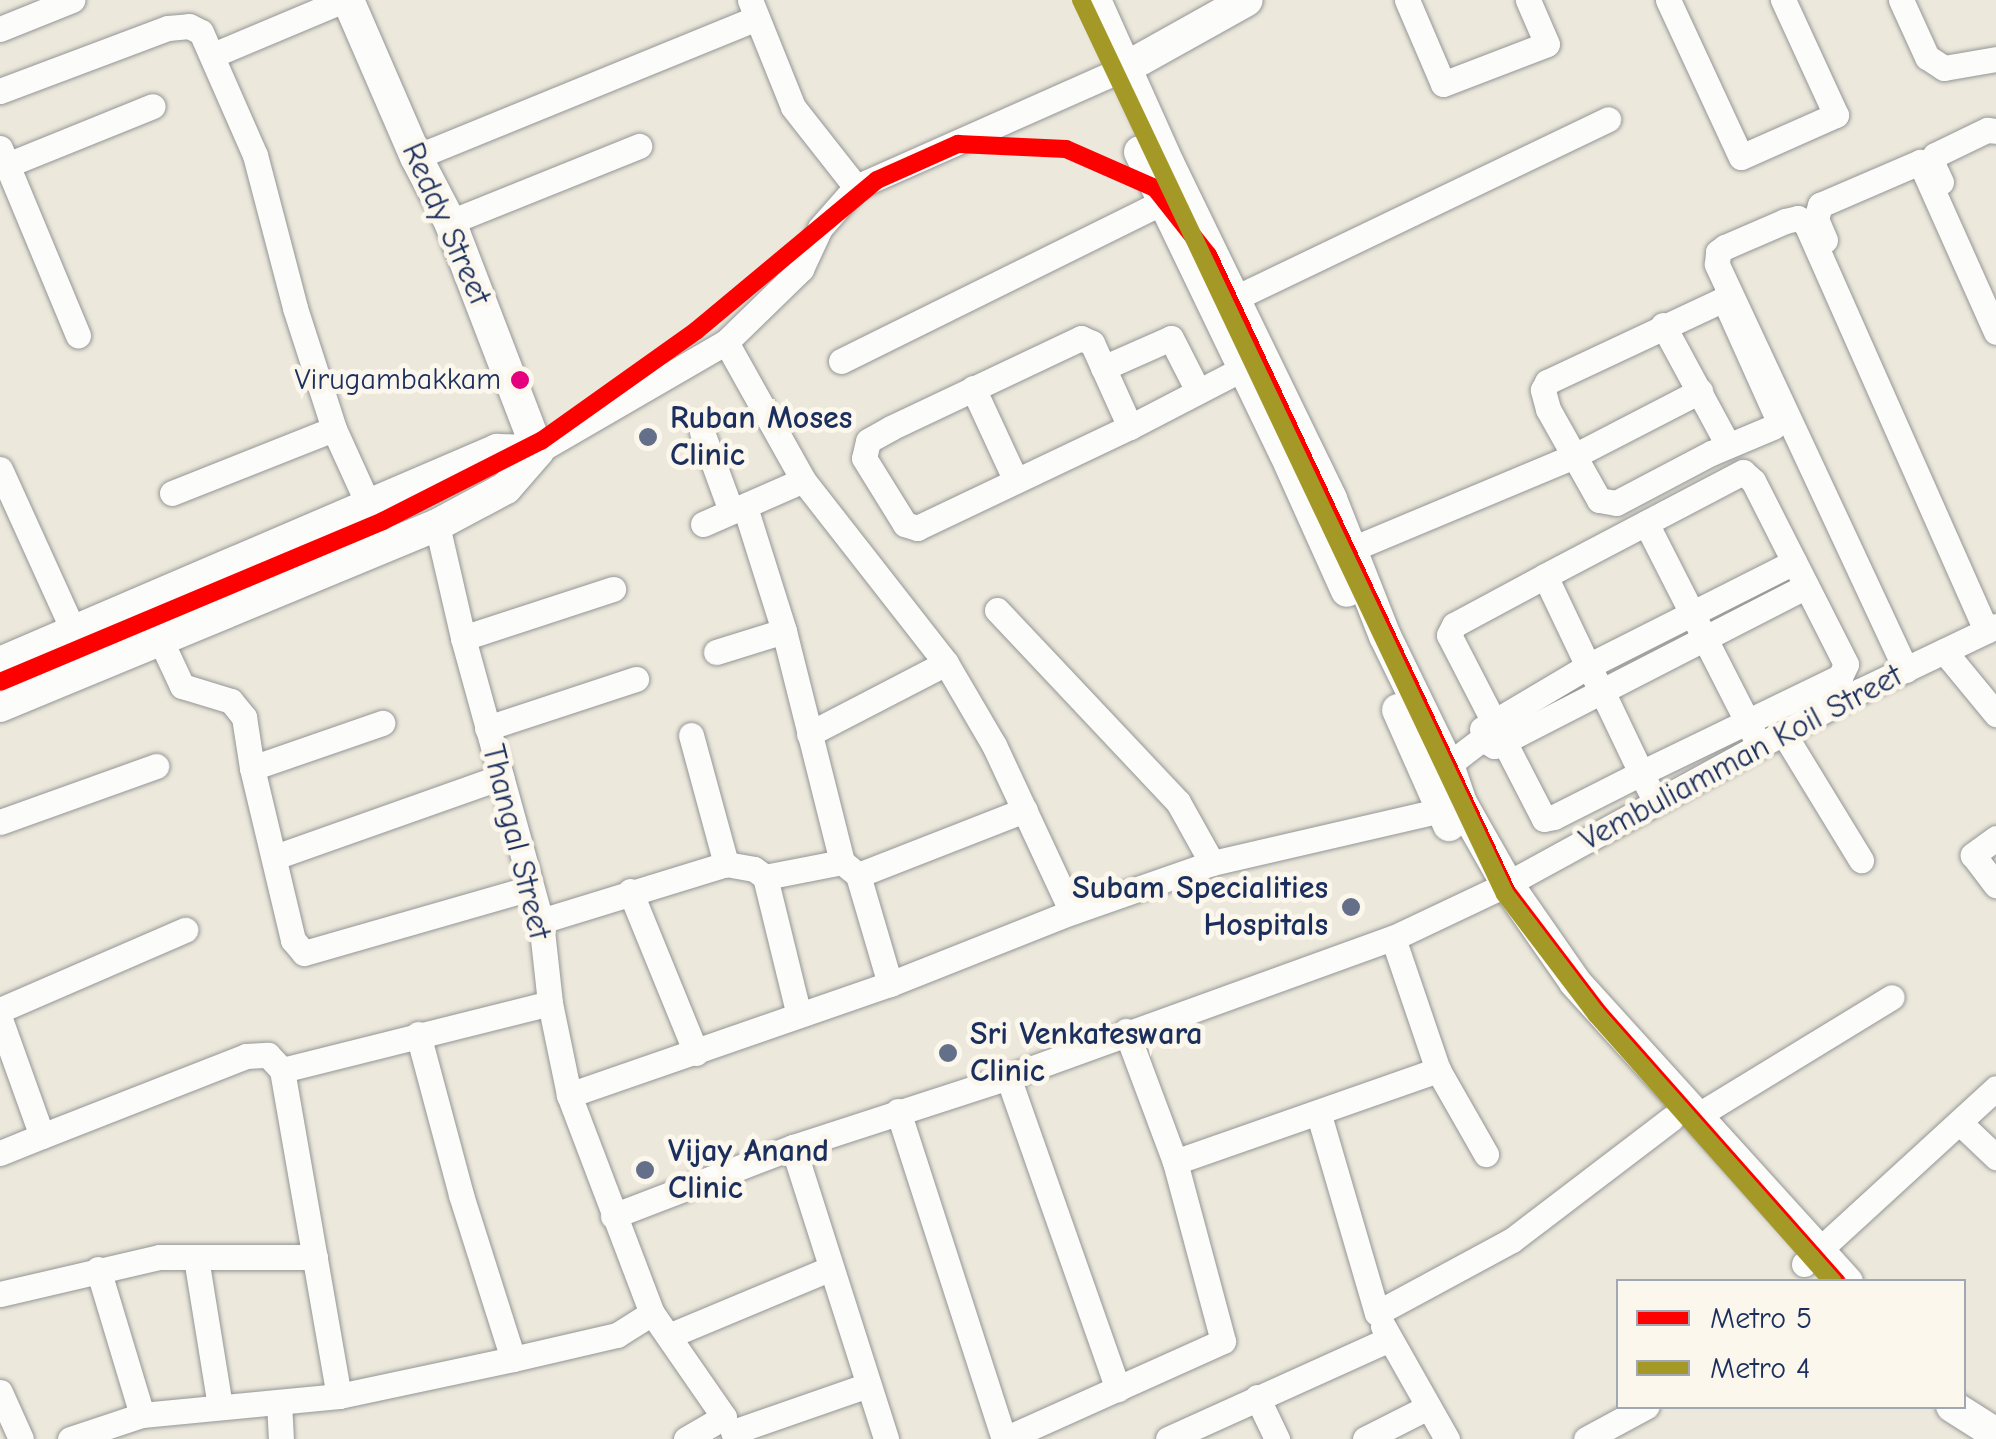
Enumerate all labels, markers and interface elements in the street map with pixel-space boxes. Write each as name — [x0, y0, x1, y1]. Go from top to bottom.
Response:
street label: Reddy Street — [393, 137, 499, 311]
place label: Virugambakkam — [294, 362, 501, 398]
marker: Virugambakkam — [510, 370, 530, 390]
place label: Ruban Moses Clinic — [670, 400, 852, 475]
marker: Ruban Moses Clinic — [635, 424, 661, 450]
street label: Vembuliamman Koil Street — [1573, 657, 1909, 859]
street label: Thangal Street — [473, 741, 559, 943]
place label: Subam Specialities Hospitals — [1072, 870, 1328, 945]
marker: Subam Specialities Hospitals — [1338, 894, 1364, 920]
place label: Sri Venkateswara Clinic — [970, 1016, 1203, 1091]
marker: Sri Venkateswara Clinic — [935, 1040, 961, 1066]
place label: Vijay Anand Clinic — [668, 1133, 829, 1208]
marker: Vijay Anand Clinic — [632, 1157, 658, 1183]
legend — [1616, 1279, 1966, 1409]
text: Metro 5 — [1710, 1301, 1812, 1336]
text: Metro 4 — [1710, 1351, 1811, 1386]

